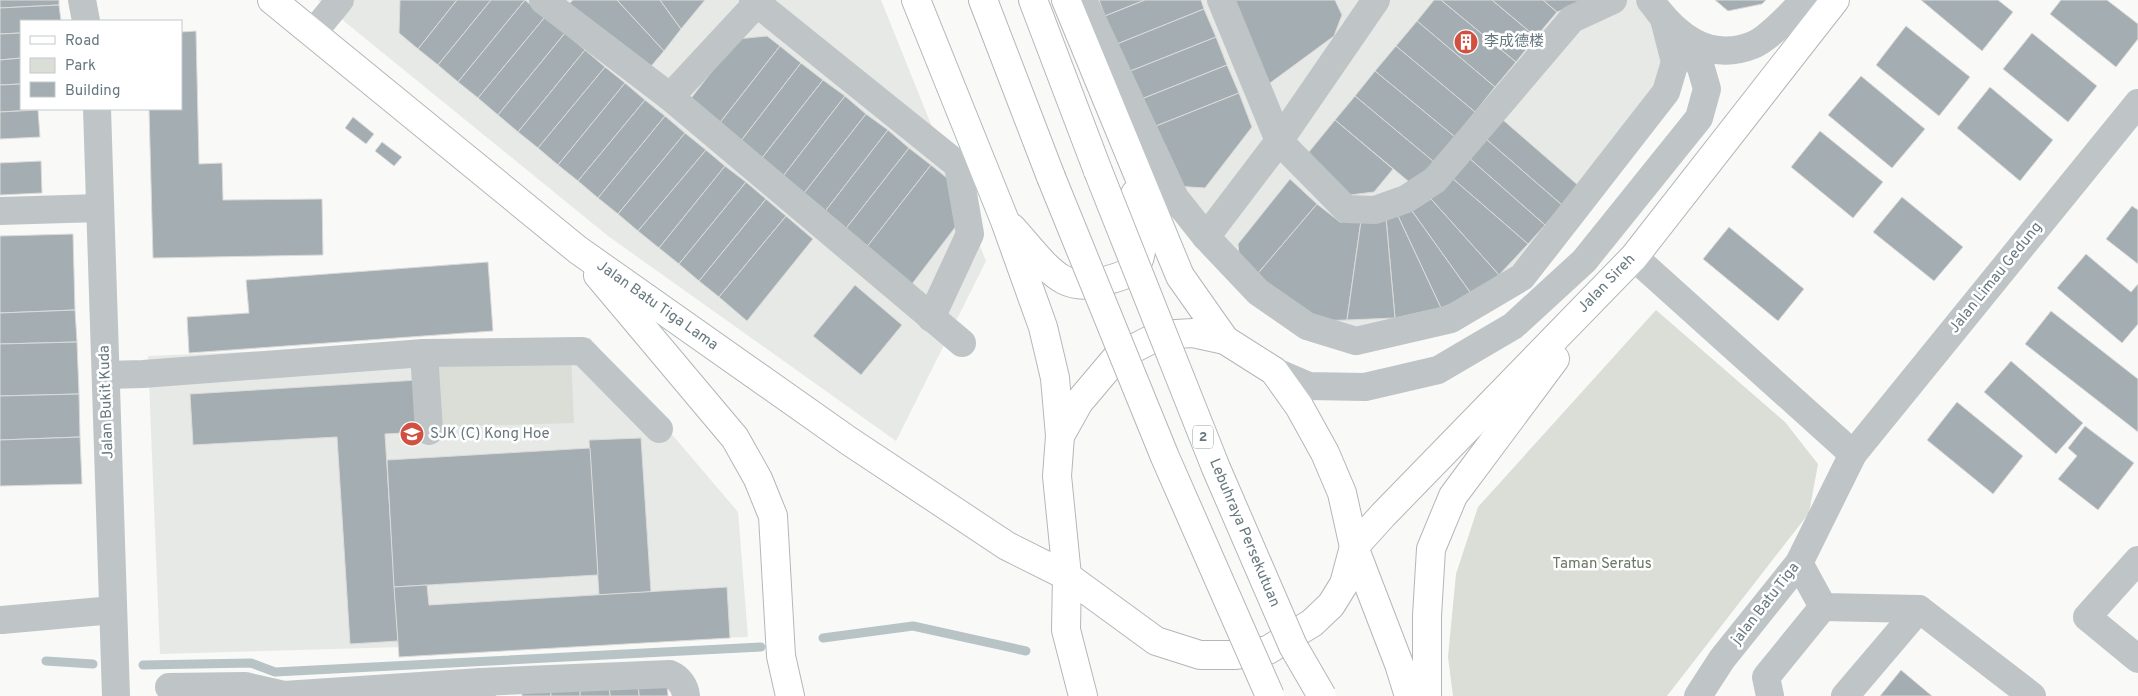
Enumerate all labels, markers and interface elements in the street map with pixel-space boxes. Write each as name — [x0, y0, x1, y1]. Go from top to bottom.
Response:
legend — [20, 20, 182, 110]
building icon: 李成德楼 — [1453, 29, 1479, 55]
text: Road — [65, 32, 100, 51]
place label: 李成德楼 — [1484, 32, 1544, 52]
text: Park — [65, 57, 96, 76]
text: Building — [65, 82, 120, 101]
street label: Jalan Limau Gedung — [1945, 219, 2047, 337]
street label: Jalan Sireh — [1574, 250, 1640, 318]
street label: Jalan Batu Tiga Lama — [593, 257, 721, 355]
street label: Jalan Bukit Kuda — [96, 345, 118, 459]
school or university icon: SJK (C) Kong Hoe — [399, 421, 425, 447]
place label: SJK (C) Kong Hoe — [430, 425, 550, 444]
road number: 2 — [1193, 426, 1213, 448]
street label: Lebuhraya Persekutuan — [1204, 456, 1284, 610]
park label: Taman Seratus — [1552, 555, 1652, 574]
street label: jalan Batu Tiga — [1727, 559, 1804, 650]

